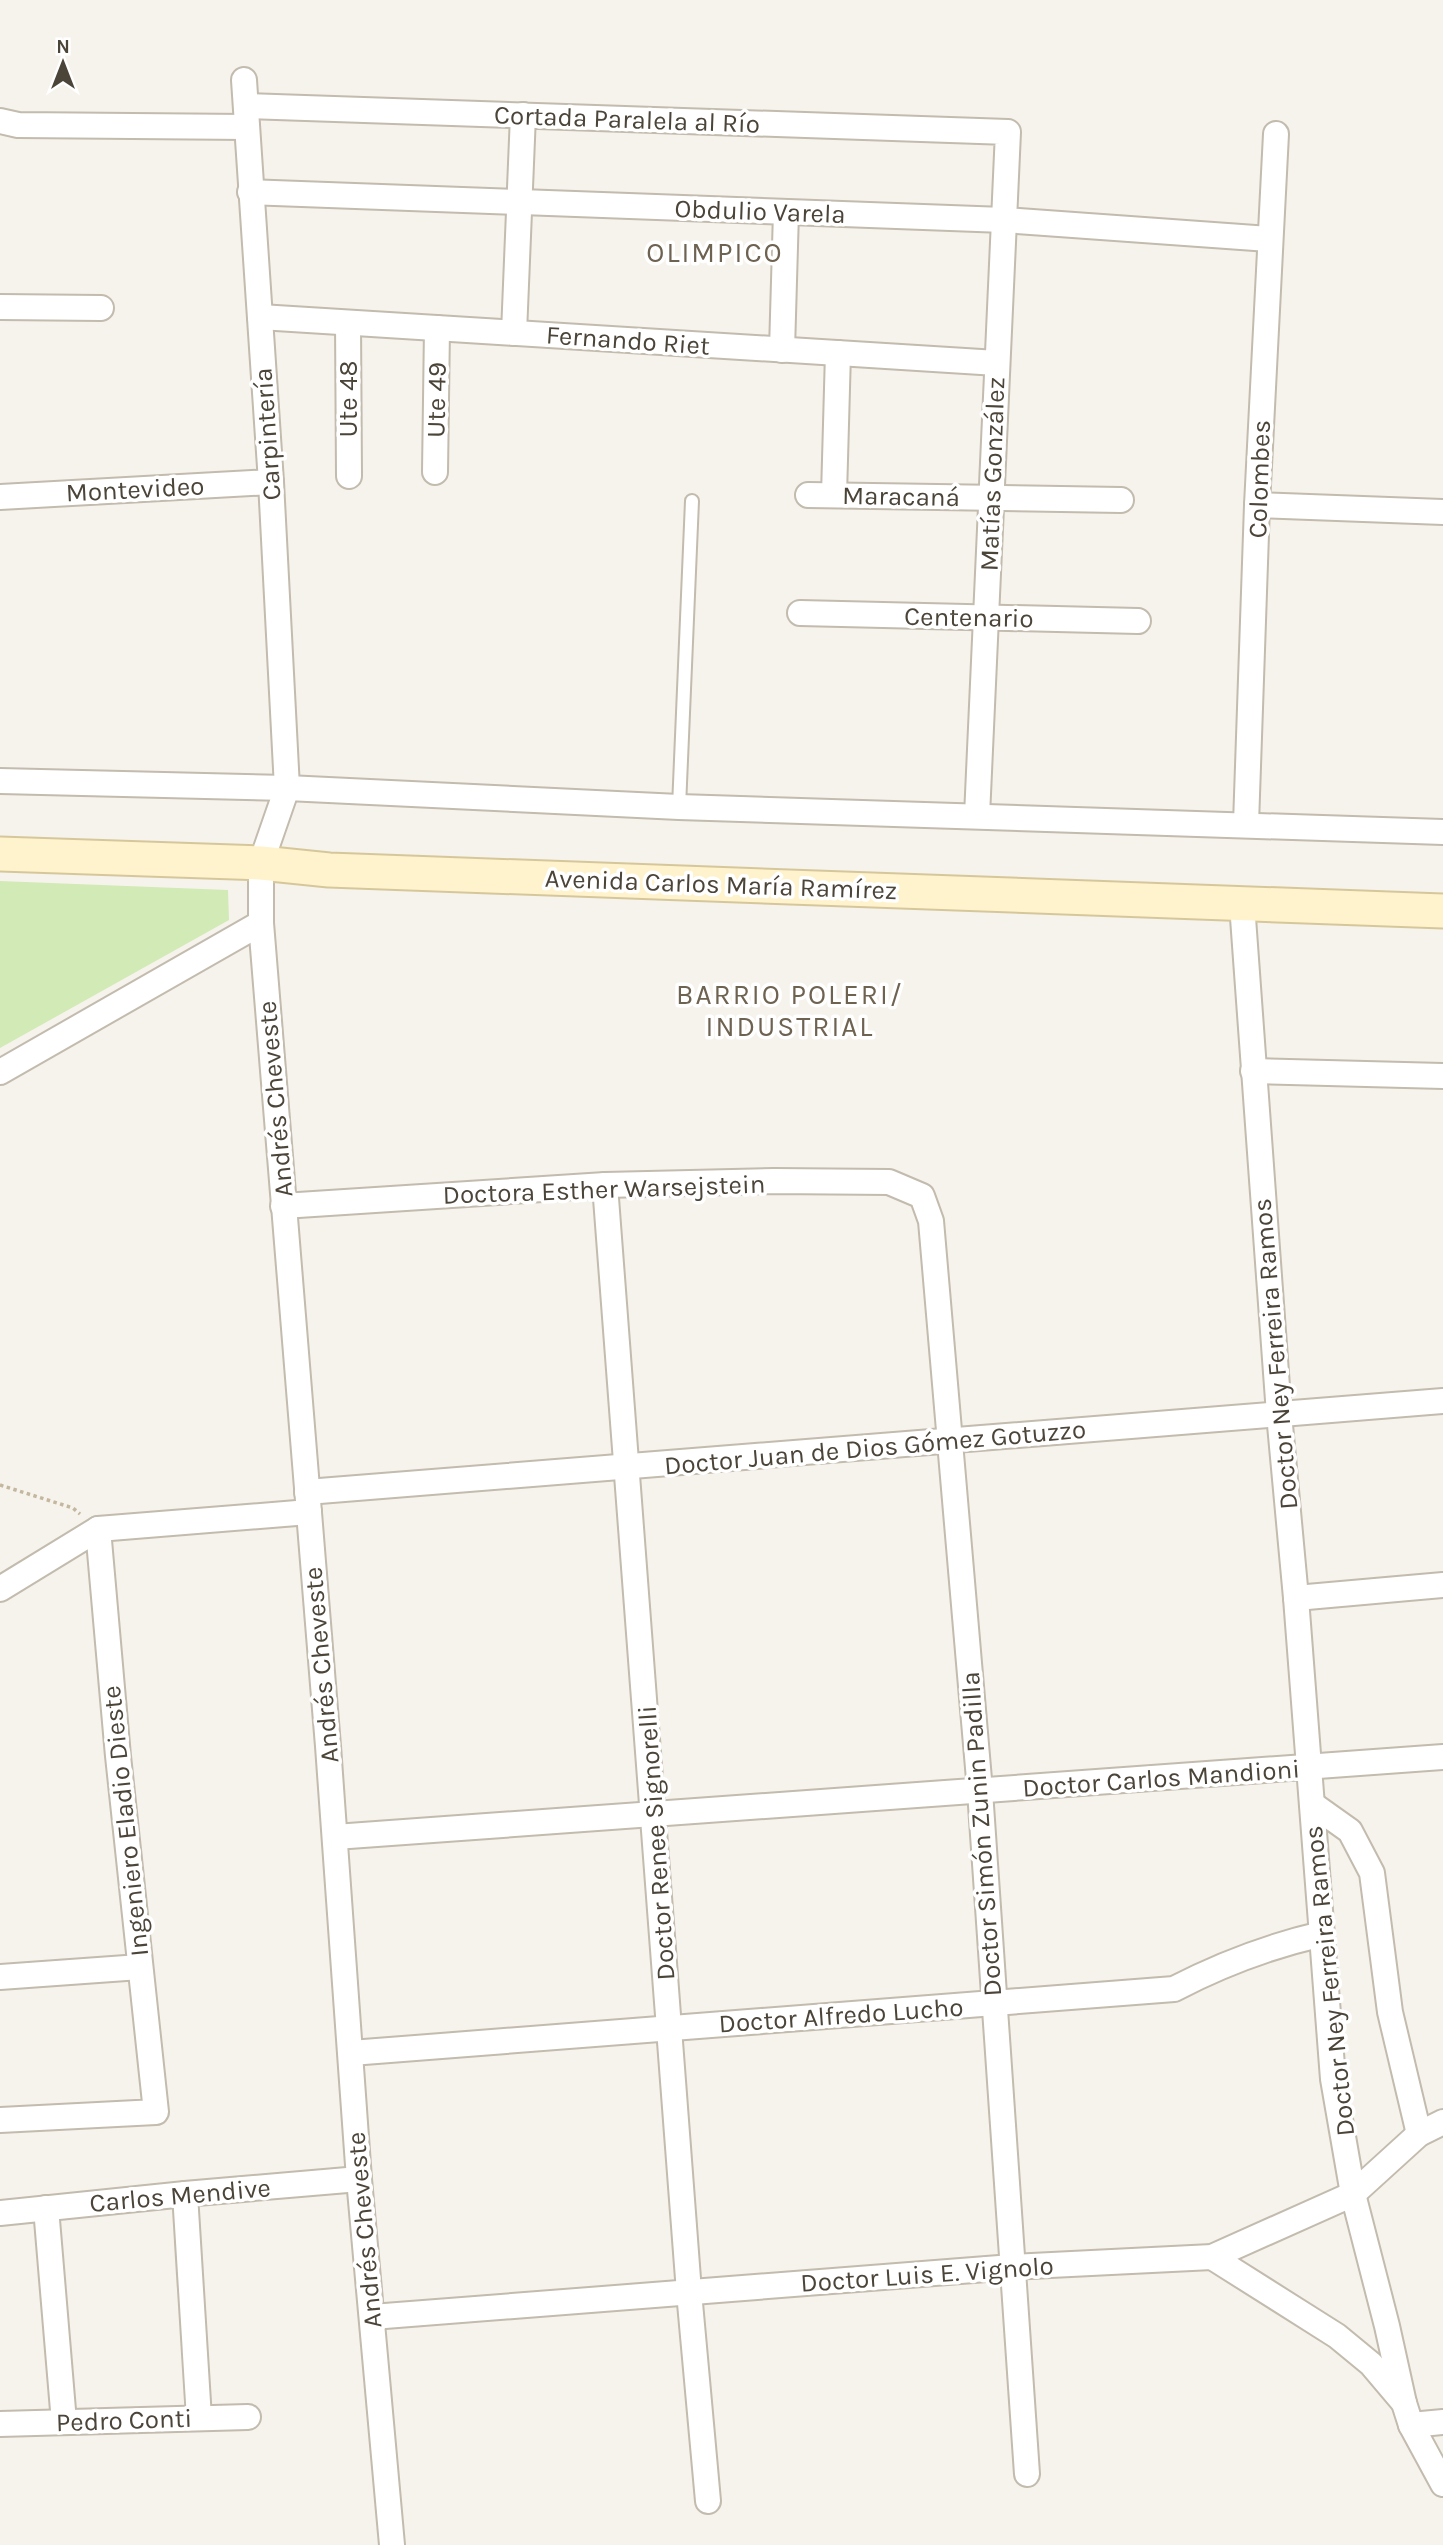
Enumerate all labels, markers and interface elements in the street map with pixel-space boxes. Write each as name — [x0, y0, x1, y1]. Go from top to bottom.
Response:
north arrow — [28, 28, 98, 98]
text: N — [56, 36, 70, 58]
street label: Cortada Paralela al Río — [494, 99, 760, 140]
street label: Obdulio Varela — [674, 193, 846, 230]
district label: OLIMPICO — [646, 236, 784, 269]
street label: Fernando Riet — [545, 319, 711, 362]
street label: Ute 48 — [333, 361, 364, 437]
street label: Ute 49 — [420, 362, 453, 438]
street label: Carpintería — [247, 367, 288, 501]
street label: Matías González — [974, 376, 1011, 572]
street label: Colombes — [1242, 419, 1277, 539]
street label: Montevideo — [65, 470, 205, 509]
street label: Maracaná — [842, 480, 960, 513]
street label: Centenario — [904, 601, 1034, 634]
street label: Avenida Carlos María Ramírez — [544, 863, 898, 906]
district label: BARRIO POLERI/ INDUSTRIAL — [676, 978, 904, 1043]
street label: Andrés Cheveste — [251, 1000, 300, 1198]
street label: Doctora Esther Warsejstein — [442, 1168, 766, 1211]
street label: Doctor Ney Ferreira Ramos — [1246, 1197, 1305, 1511]
street label: Doctor Juan de Dios Gómez Gotuzzo — [663, 1414, 1087, 1481]
street label: Andrés Cheveste — [297, 1566, 346, 1764]
street label: Doctor Simón Zunin Padilla — [955, 1671, 1008, 1997]
street label: Ingeniero Eladio Dieste — [96, 1684, 155, 1958]
street label: Doctor Renee Signorelli — [631, 1705, 682, 1981]
street label: Doctor Carlos Mandioni — [1021, 1753, 1301, 1804]
street label: Doctor Ney Ferreira Ramos — [1298, 1824, 1361, 2138]
street label: Doctor Alfredo Lucho — [718, 1991, 964, 2040]
street label: Andrés Cheveste — [340, 2131, 389, 2329]
street label: Carlos Mendive — [88, 2172, 272, 2219]
street label: Doctor Luis E. Vignolo — [799, 2250, 1055, 2299]
street label: Pedro Conti — [55, 2403, 193, 2438]

